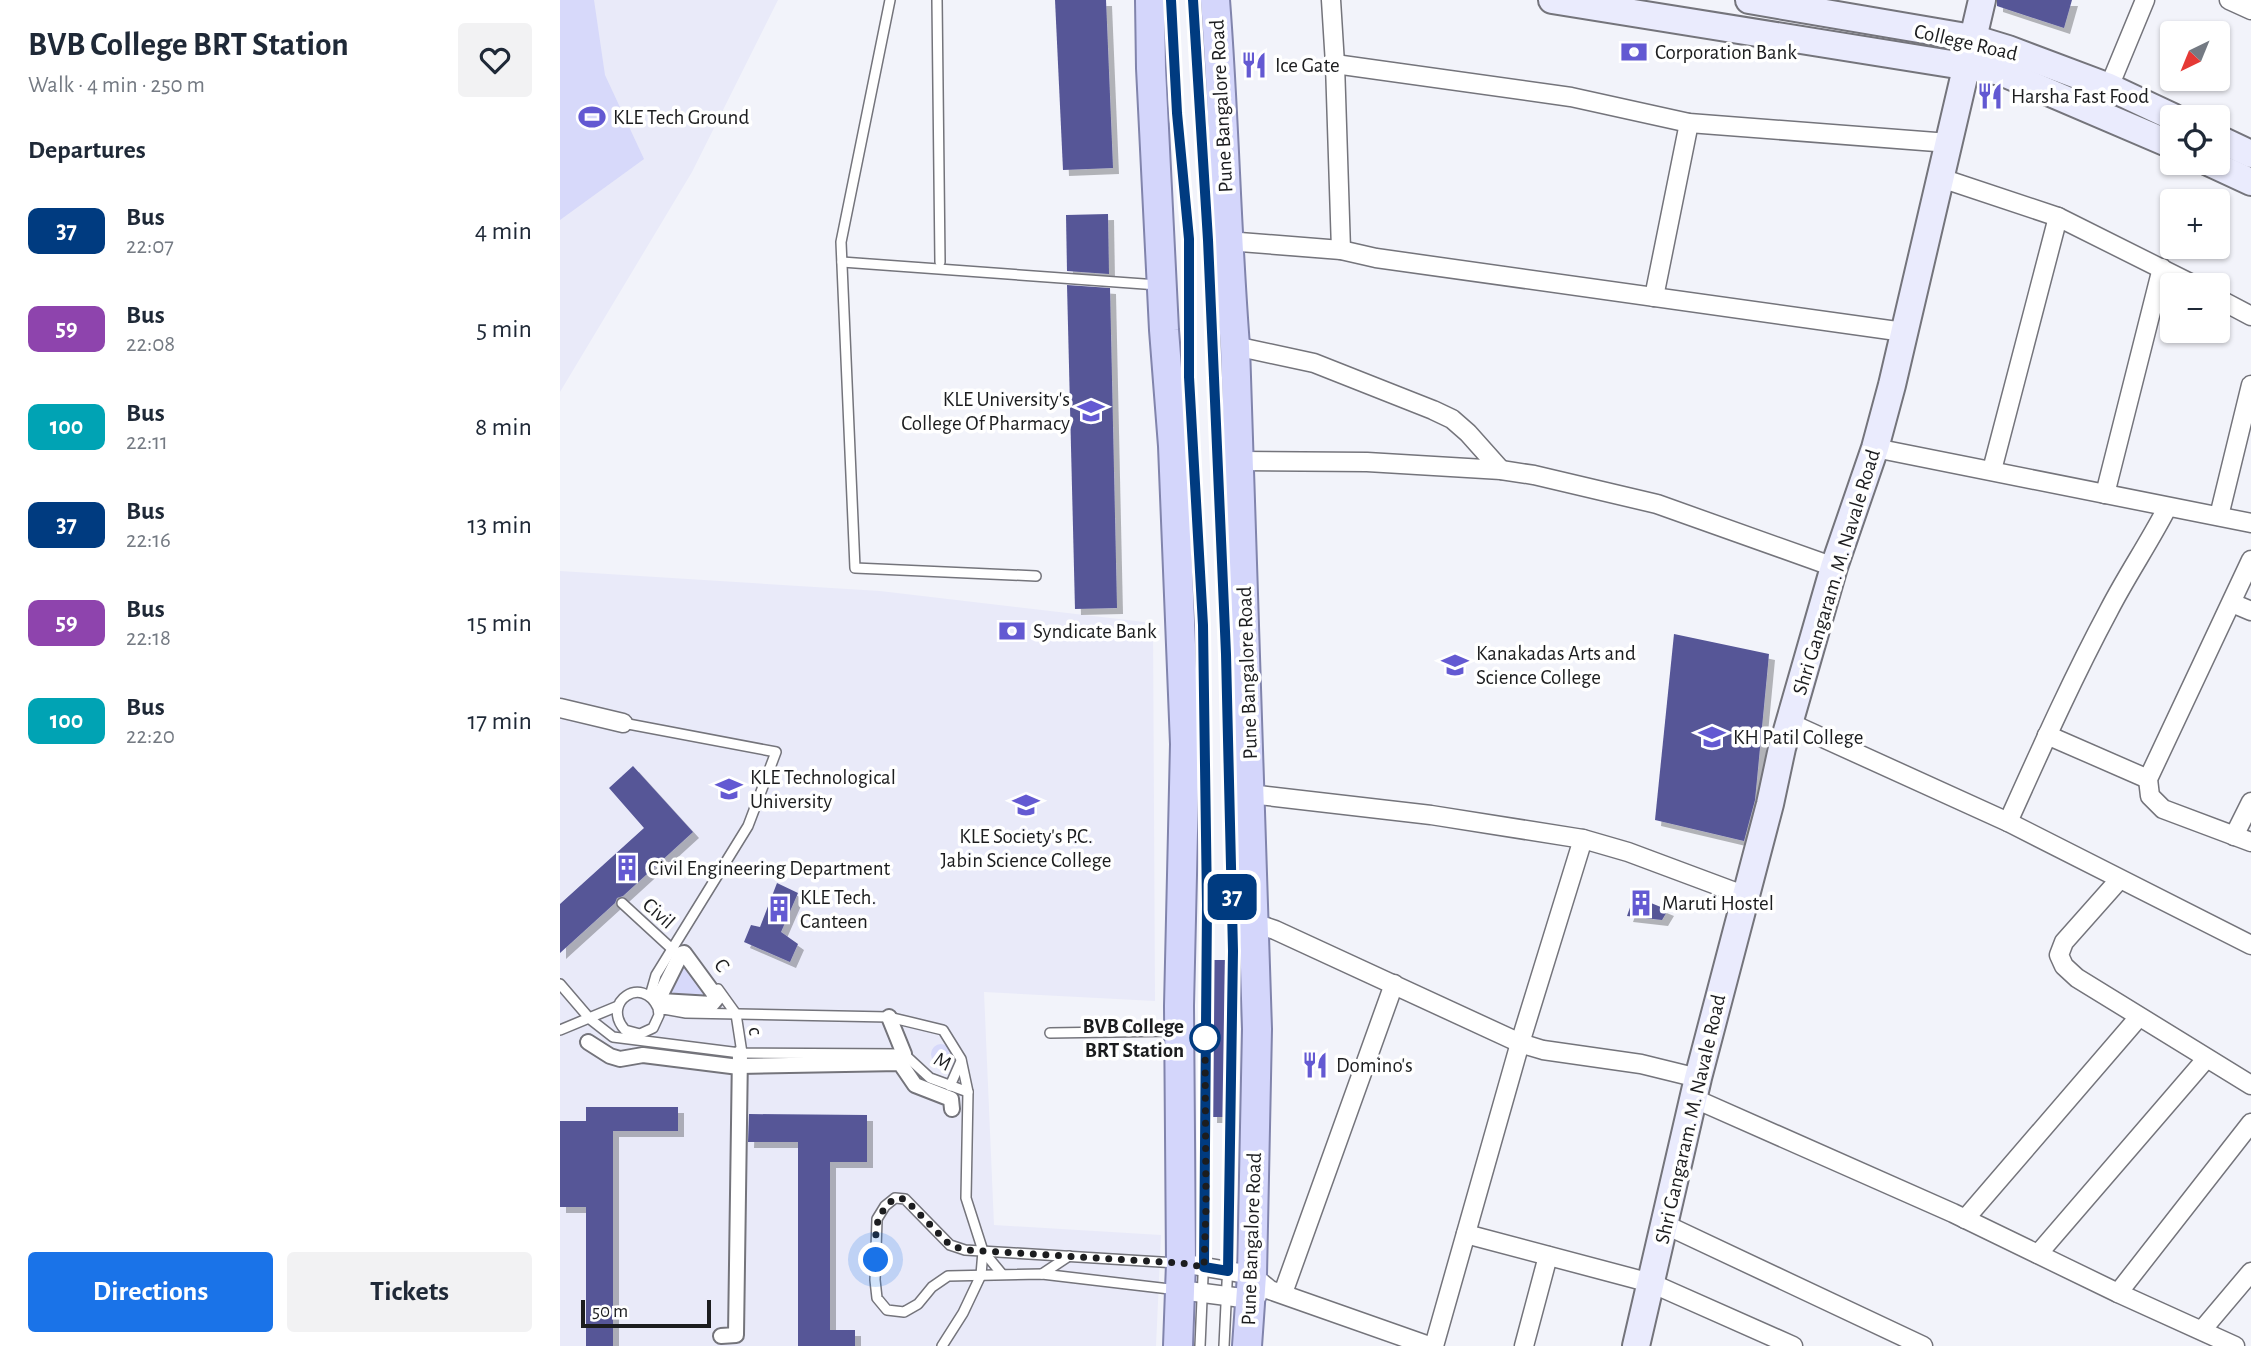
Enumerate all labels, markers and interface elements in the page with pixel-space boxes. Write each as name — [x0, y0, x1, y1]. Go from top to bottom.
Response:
street label: Pune Bangalore Road — [1206, 19, 1237, 193]
street label: College Road — [1912, 20, 2020, 65]
north arrow — [2160, 21, 2230, 91]
map controls — [2160, 21, 2230, 343]
button: heart — [458, 23, 532, 97]
text: BVB College BRT Station — [28, 29, 349, 62]
bank icon: Corporation Bank — [1619, 37, 1649, 67]
place label: Corporation Bank — [1655, 42, 1797, 63]
restaurant icon: Ice Gate — [1239, 50, 1269, 80]
place label: Ice Gate — [1275, 55, 1340, 76]
text: Walk · 4 min · 250 m — [28, 74, 205, 97]
restaurant icon: Harsha Fast Food — [1975, 81, 2005, 111]
place label: Harsha Fast Food — [2011, 86, 2149, 107]
sports icon: KLE Tech Ground — [577, 102, 607, 132]
button: locate — [2160, 105, 2230, 175]
place label: KLE Tech Ground — [613, 107, 749, 128]
text: Departures — [28, 137, 146, 163]
button: + — [2160, 189, 2230, 259]
text: Bus — [126, 204, 165, 230]
text: 4 min — [475, 218, 532, 244]
text: 37 — [56, 219, 77, 243]
text: 22:07 — [126, 235, 174, 258]
button: − — [2160, 273, 2230, 343]
text: Bus — [126, 302, 165, 328]
text: 5 min — [476, 316, 532, 342]
text: 59 — [56, 317, 77, 341]
text: 22:08 — [126, 333, 175, 356]
place label: KLE University's College Of Pharmacy — [901, 389, 1070, 434]
school or university icon: KLE University's College Of Pharmacy — [1076, 396, 1106, 426]
text: Bus — [126, 400, 165, 426]
text: 8 min — [475, 414, 532, 440]
text: 100 — [50, 415, 83, 439]
text: 22:11 — [126, 431, 168, 454]
street label: Shri Gangaram. M. Navale Road — [1789, 447, 1884, 697]
text: Bus — [126, 498, 165, 524]
text: 13 min — [468, 512, 532, 538]
text: 37 — [56, 513, 77, 537]
text: 22:16 — [126, 529, 171, 552]
street label: Pune Bangalore Road — [1234, 586, 1261, 760]
text: Bus — [126, 596, 165, 622]
text: 15 min — [467, 610, 532, 636]
text: 59 — [56, 611, 77, 635]
bank icon: Syndicate Bank — [997, 616, 1027, 646]
place label: Syndicate Bank — [1033, 621, 1157, 642]
text: 22:18 — [126, 627, 171, 650]
place label: Kanakadas Arts and Science College — [1476, 643, 1636, 688]
school or university icon: Kanakadas Arts and Science College — [1440, 650, 1470, 680]
text: Bus — [126, 694, 165, 720]
text: 17 min — [467, 708, 532, 734]
text: 100 — [50, 709, 83, 733]
school or university icon: KH Patil College — [1697, 722, 1727, 752]
text: 22:20 — [126, 725, 175, 748]
place label: KH Patil College — [1733, 727, 1863, 748]
place label: KLE Technological University — [750, 767, 896, 812]
school or university icon: KLE Technological University — [714, 774, 744, 804]
school or university icon: KLE Society's P.C. Jabin Science College — [1011, 790, 1041, 820]
place label: KLE Society's P.C. Jabin Science College — [941, 826, 1111, 871]
building icon: Civil Engineering Department — [612, 853, 642, 883]
place label: Civil Engineering Department — [648, 858, 890, 879]
line badge: 37 — [1200, 874, 1264, 920]
text: 37 — [1222, 885, 1242, 909]
place label: KLE Tech. Canteen — [800, 887, 876, 932]
building icon: Maruti Hostel — [1626, 888, 1656, 918]
place label: Maruti Hostel — [1662, 893, 1774, 914]
street label: Civil — [639, 894, 679, 933]
building icon: KLE Tech. Canteen — [764, 894, 794, 924]
street label: C — [710, 955, 733, 976]
street label: Shri Gangaram. M. Navale Road — [1652, 992, 1729, 1246]
place label: BVB College BRT Station — [1082, 1016, 1184, 1061]
marker: BVB College BRT Station — [1190, 1023, 1220, 1053]
street label: c — [745, 1025, 767, 1037]
street label: M — [930, 1048, 955, 1075]
restaurant icon: Domino's — [1300, 1050, 1330, 1080]
place label: Domino's — [1336, 1055, 1413, 1076]
street label: Pune Bangalore Road — [1238, 1152, 1265, 1326]
your location — [858, 1242, 893, 1277]
button: Directions — [28, 1252, 273, 1332]
button: Tickets — [287, 1252, 532, 1332]
scale bar — [581, 1297, 710, 1329]
text: 50 m — [592, 1302, 628, 1321]

